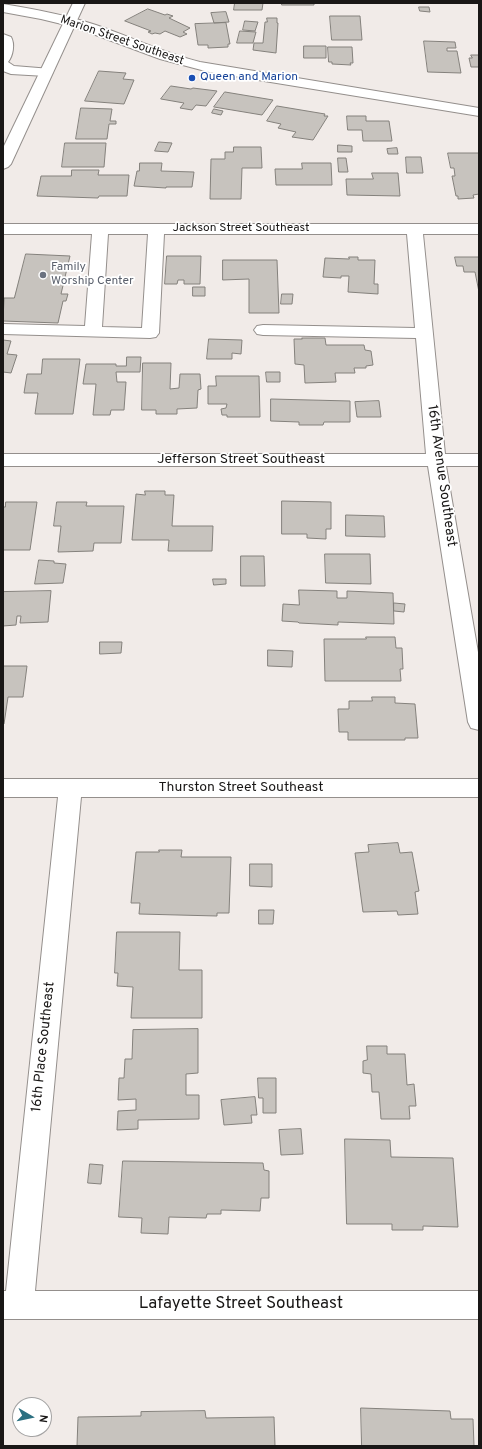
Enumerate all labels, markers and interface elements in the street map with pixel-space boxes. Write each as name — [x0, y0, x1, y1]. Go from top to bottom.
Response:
street label: Marion Street Southeast — [58, 13, 186, 69]
place label: Queen and Marion — [200, 71, 298, 85]
marker: Queen and Marion — [187, 73, 197, 83]
street label: Jackson Street Southeast — [172, 222, 310, 236]
place label: Family Worship Center — [51, 261, 134, 289]
marker: Family Worship Center — [38, 270, 48, 280]
street label: 16th Avenue Southeast — [423, 404, 459, 548]
street label: Jefferson Street Southeast — [157, 452, 325, 468]
street label: Thurston Street Southeast — [158, 780, 324, 796]
street label: 16th Place Southeast — [29, 981, 59, 1113]
street label: Lafayette Street Southeast — [139, 1295, 343, 1315]
north arrow — [12, 1397, 52, 1437]
text: N — [35, 1414, 50, 1424]

